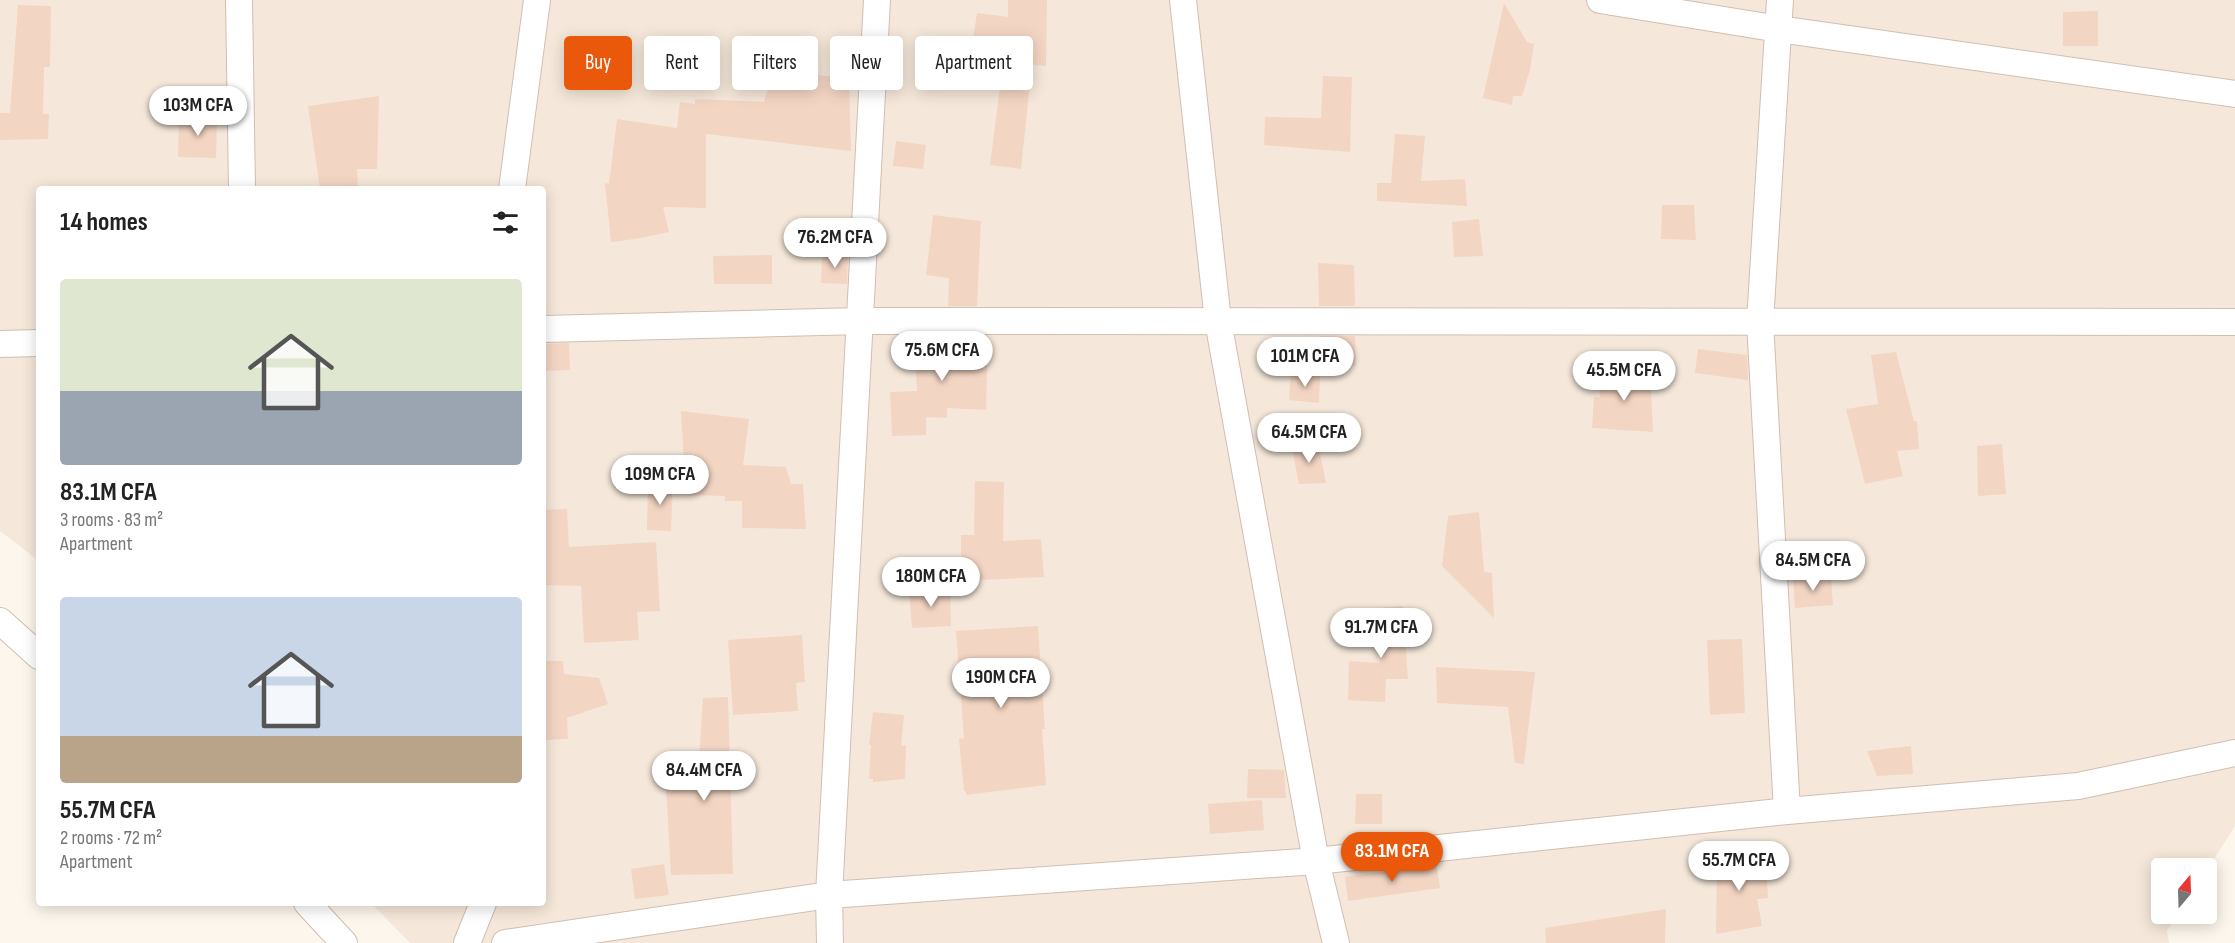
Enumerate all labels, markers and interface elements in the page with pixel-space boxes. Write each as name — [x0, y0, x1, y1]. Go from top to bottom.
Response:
chip: Buy — [564, 36, 632, 90]
chip: Rent — [644, 36, 720, 90]
chip: Filters — [732, 36, 818, 90]
chip: New — [830, 36, 903, 90]
chip: Apartment — [915, 36, 1033, 90]
pin: 103M CFA — [136, 86, 260, 137]
text: 103M CFA — [163, 93, 233, 117]
icon: filters — [489, 206, 522, 239]
text: 14 homes — [60, 207, 148, 238]
pin: 76.2M CFA — [766, 218, 904, 269]
text: 76.2M CFA — [798, 225, 872, 249]
icon: home — [237, 318, 345, 426]
pin: 75.6M CFA — [873, 331, 1011, 382]
pin: 101M CFA — [1243, 337, 1367, 388]
text: 75.6M CFA — [905, 338, 979, 362]
text: 101M CFA — [1271, 344, 1339, 368]
pin: 45.5M CFA — [1555, 351, 1693, 402]
text: 45.5M CFA — [1587, 358, 1661, 382]
pin: 64.5M CFA — [1240, 413, 1378, 464]
text: 64.5M CFA — [1271, 420, 1347, 444]
pin: 109M CFA — [598, 455, 722, 506]
text: 109M CFA — [625, 462, 695, 486]
text: 83.1M CFA — [60, 477, 157, 508]
text: 3 rooms · 83 m² — [60, 508, 163, 532]
text: Apartment — [60, 532, 133, 556]
pin: 84.5M CFA — [1744, 541, 1882, 592]
text: 84.5M CFA — [1775, 548, 1851, 572]
pin: 180M CFA — [869, 557, 993, 608]
text: 180M CFA — [896, 564, 966, 588]
pin: 91.7M CFA — [1312, 608, 1450, 659]
text: 91.7M CFA — [1344, 615, 1418, 639]
icon: home — [237, 636, 345, 744]
pin: 190M CFA — [939, 658, 1063, 709]
text: 190M CFA — [966, 665, 1036, 689]
pin: 84.4M CFA — [635, 751, 773, 802]
text: 84.4M CFA — [666, 758, 742, 782]
text: 55.7M CFA — [60, 795, 155, 826]
text: 2 rooms · 72 m² — [60, 826, 162, 850]
pin: 83.1M CFA — [1323, 832, 1461, 883]
text: 83.1M CFA — [1355, 839, 1429, 863]
pin: 55.7M CFA — [1670, 841, 1808, 892]
text: 55.7M CFA — [1702, 848, 1776, 872]
text: Apartment — [60, 850, 133, 874]
north arrow — [2151, 858, 2217, 924]
map controls — [2151, 858, 2217, 924]

